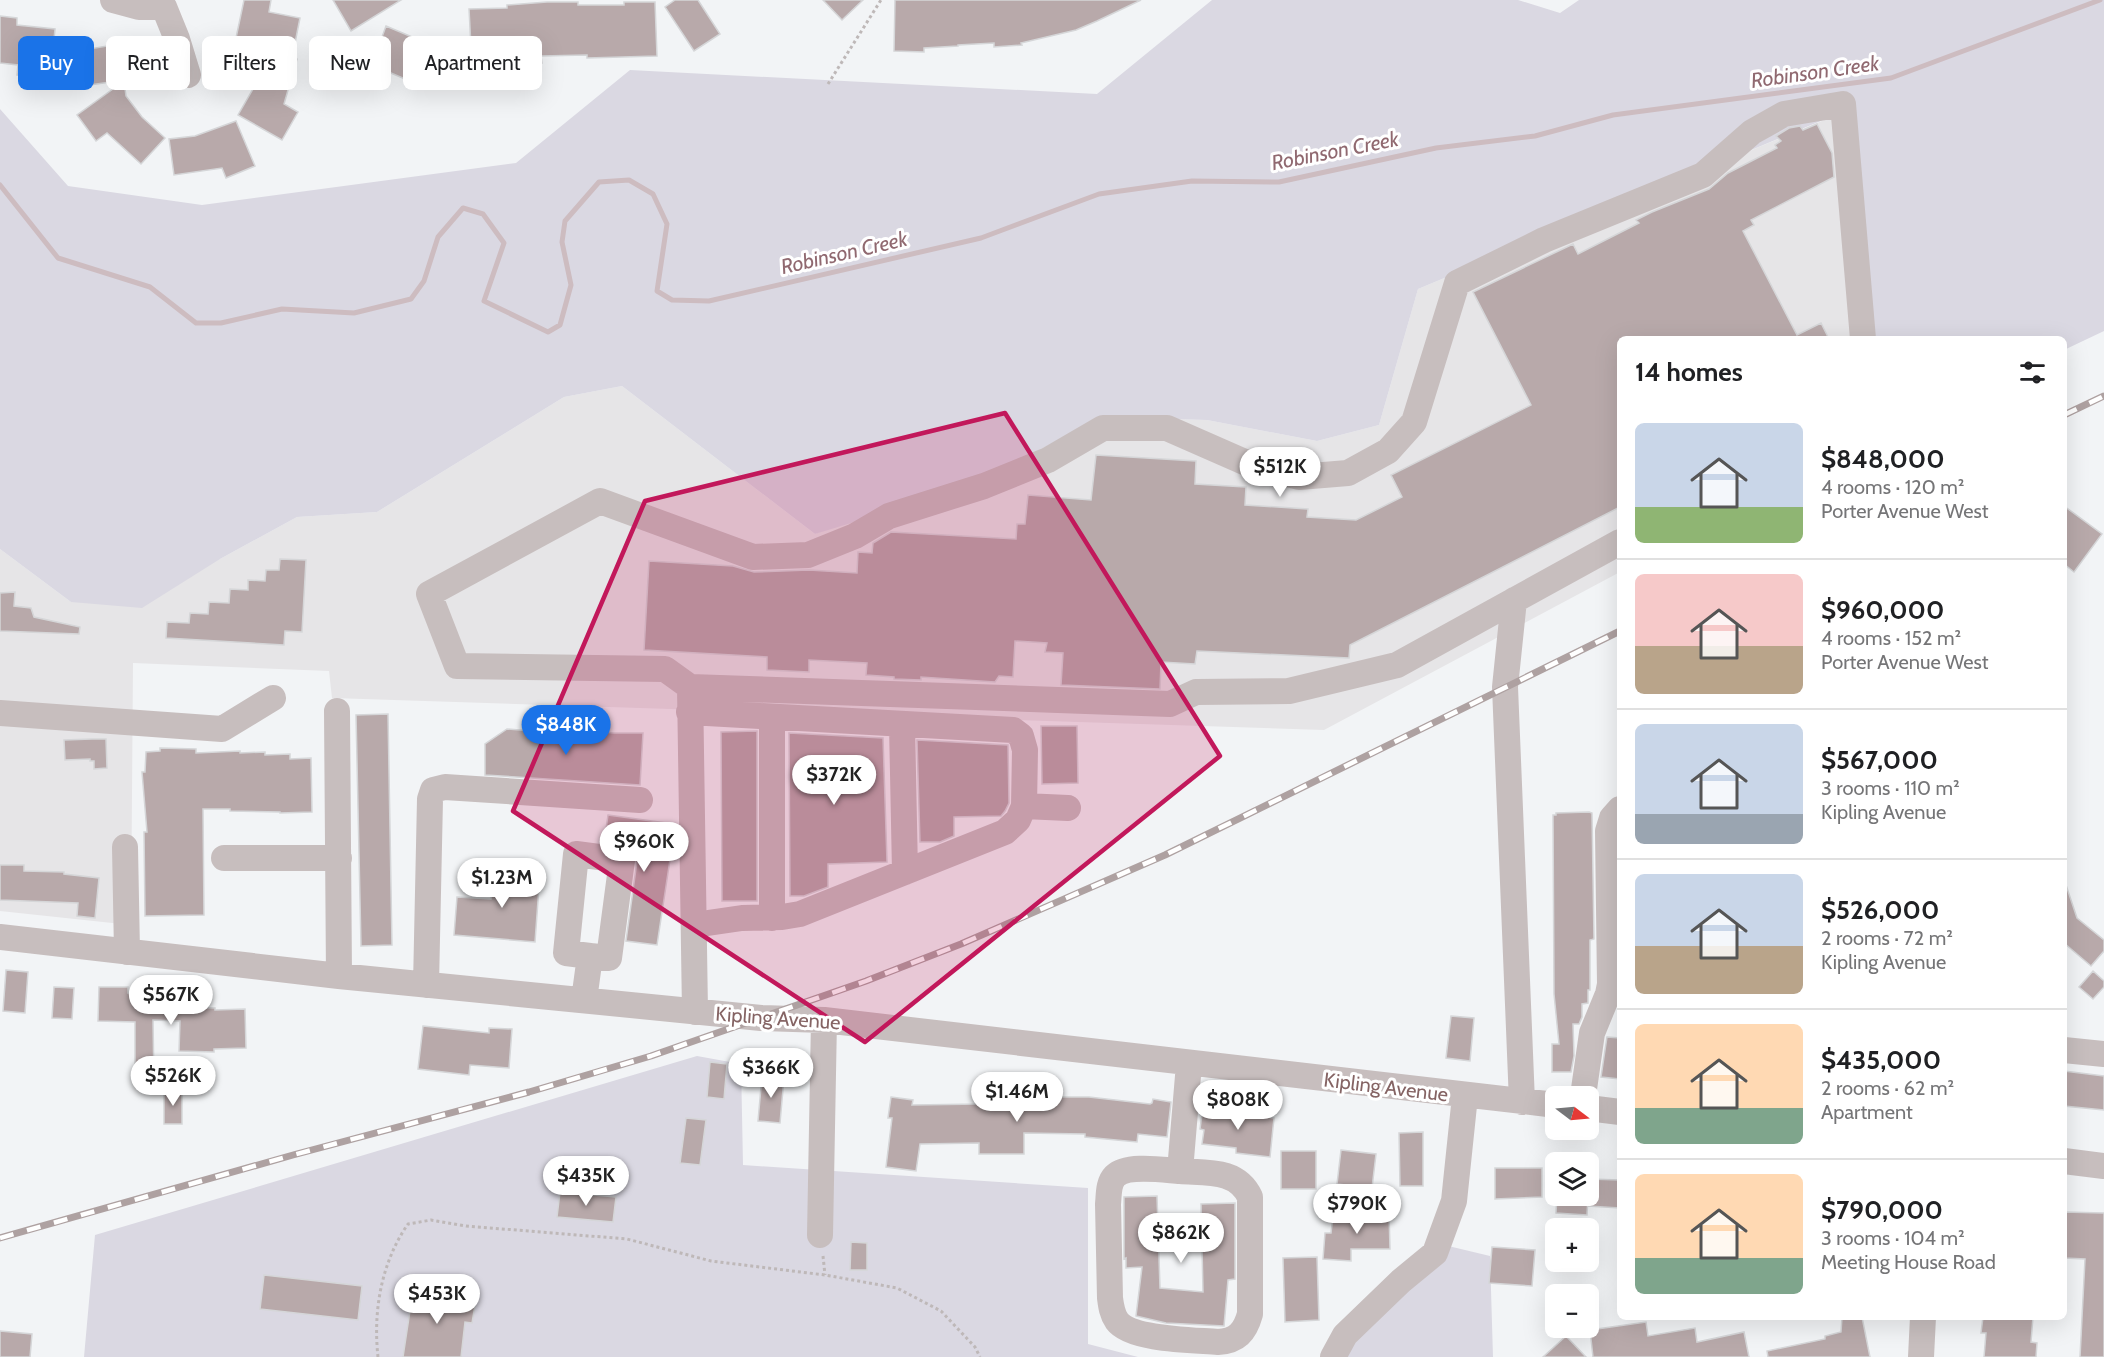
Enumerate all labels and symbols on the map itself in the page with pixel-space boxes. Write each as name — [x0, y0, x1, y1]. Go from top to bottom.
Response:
water label: Robinson Creek — [1749, 50, 1882, 93]
water label: Robinson Creek — [1269, 126, 1402, 175]
water label: Robinson Creek — [778, 226, 911, 279]
pin: $512K — [1238, 447, 1322, 498]
pin: $848K — [524, 705, 608, 756]
pin: $372K — [792, 755, 876, 806]
pin: $960K — [602, 822, 686, 873]
pin: $1.23M — [453, 858, 551, 909]
pin: $567K — [129, 975, 213, 1026]
street label: Kipling Avenue — [715, 1002, 841, 1034]
pin: $366K — [729, 1048, 813, 1099]
pin: $526K — [131, 1056, 215, 1107]
street label: Kipling Avenue — [1322, 1067, 1450, 1107]
pin: $1.46M — [968, 1072, 1066, 1123]
pin: $808K — [1196, 1080, 1280, 1131]
north arrow — [1545, 1086, 1599, 1140]
pin: $435K — [544, 1156, 628, 1207]
pin: $790K — [1315, 1184, 1399, 1235]
pin: $862K — [1139, 1213, 1223, 1264]
pin: $453K — [395, 1274, 479, 1325]

